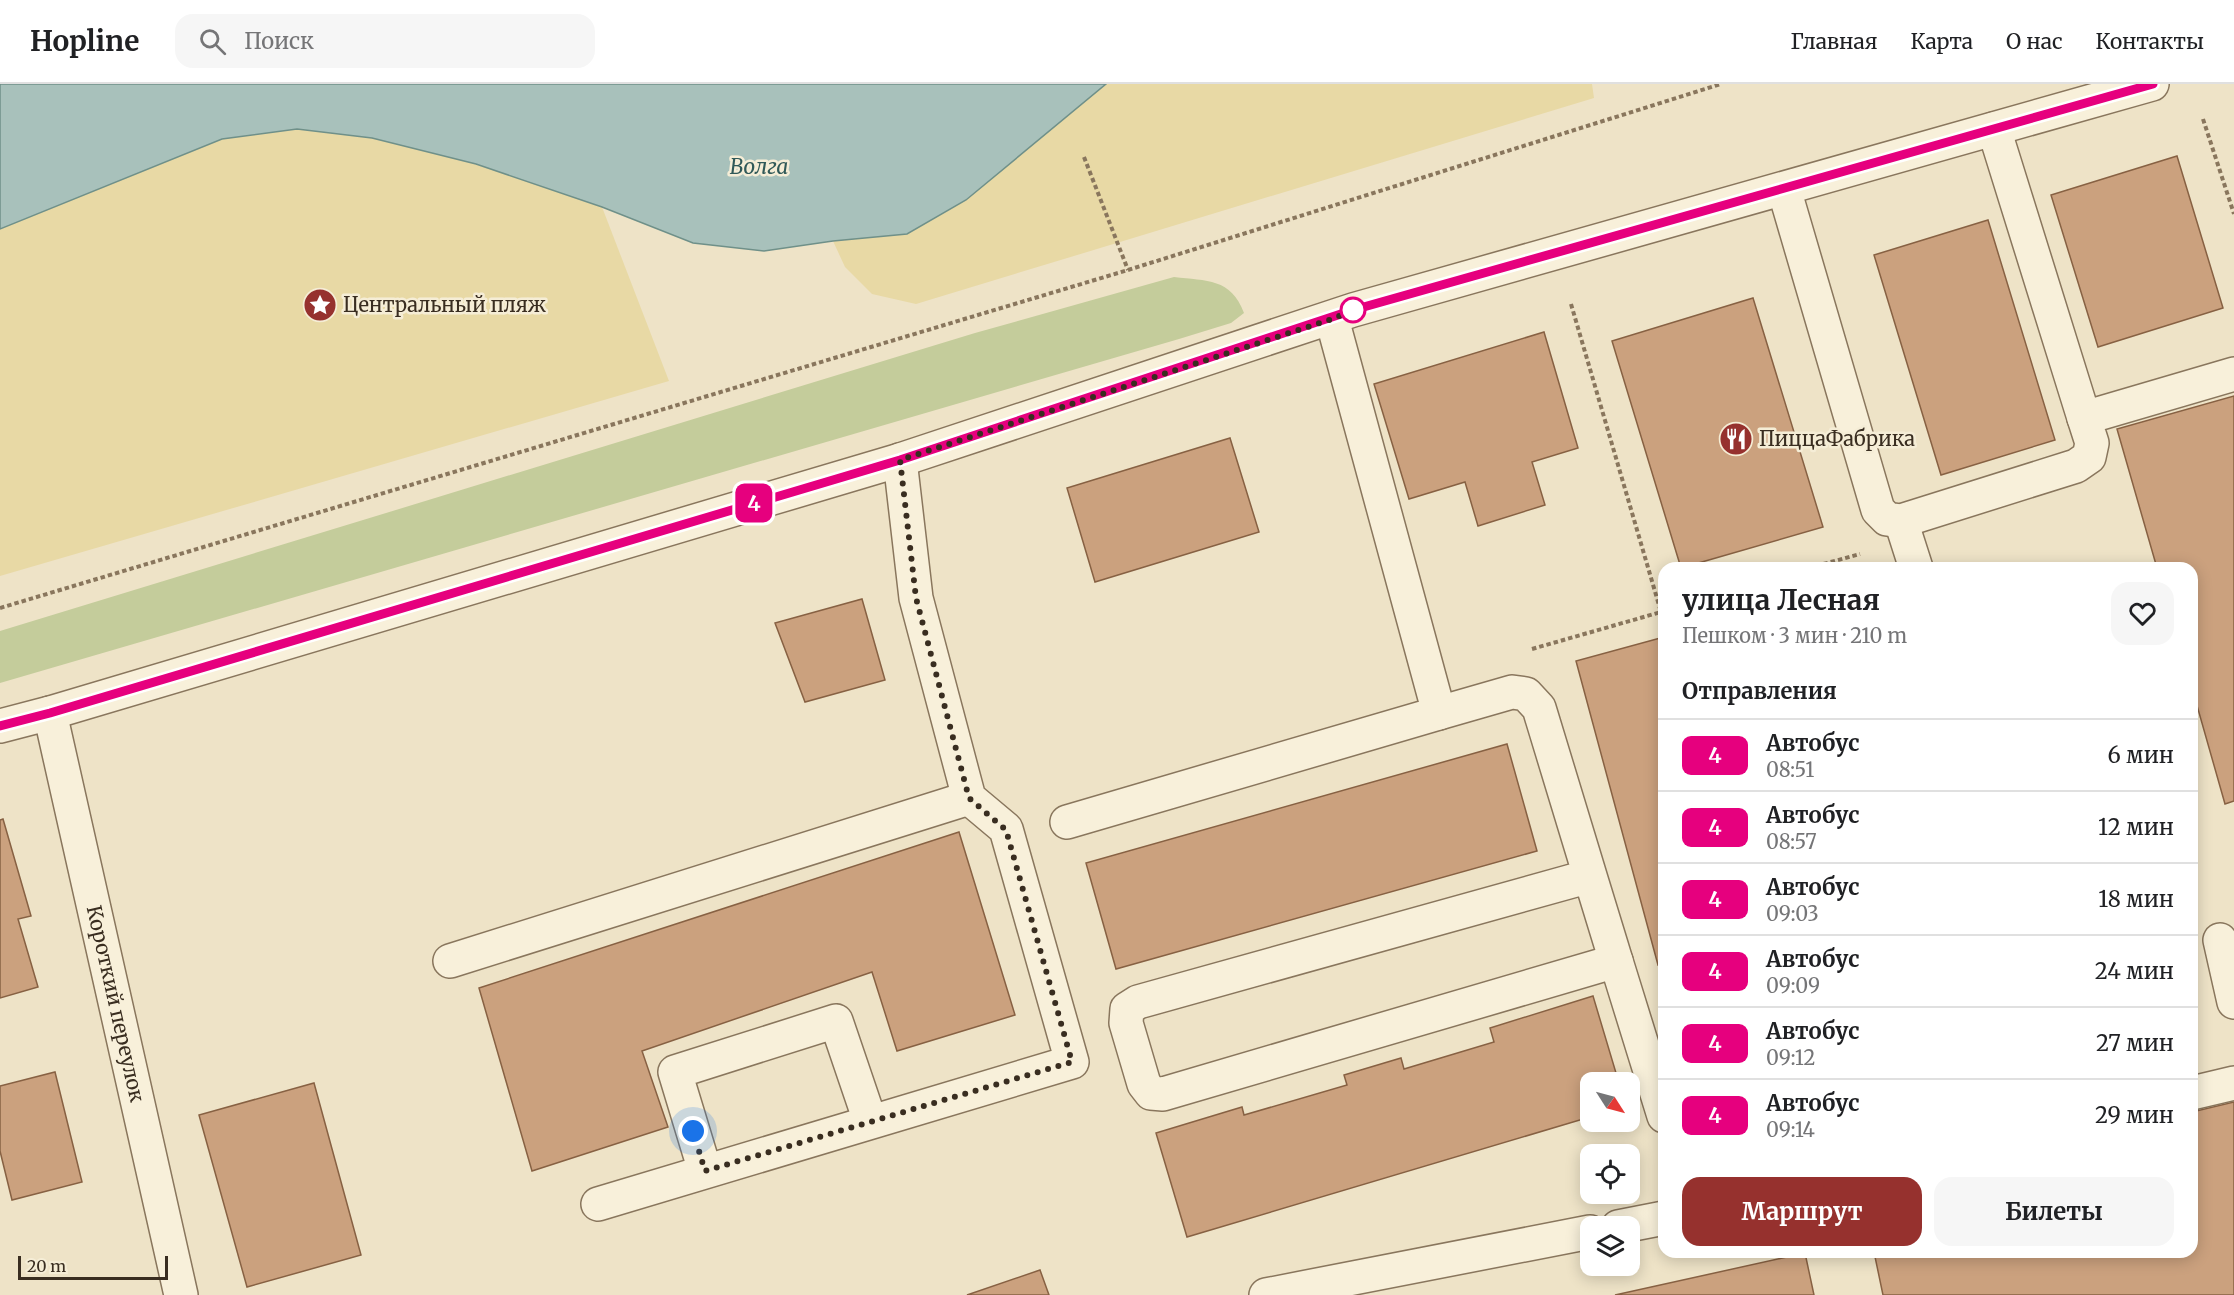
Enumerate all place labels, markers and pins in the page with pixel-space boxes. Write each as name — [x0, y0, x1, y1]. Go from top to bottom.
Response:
place icon: Центральный пляж — [302, 287, 338, 323]
place label: Центральный пляж — [343, 292, 546, 317]
unlabelled marker — [1340, 297, 1366, 323]
restaurant icon: ПиццаФабрика — [1718, 421, 1754, 457]
place label: ПиццаФабрика — [1759, 426, 1915, 451]

